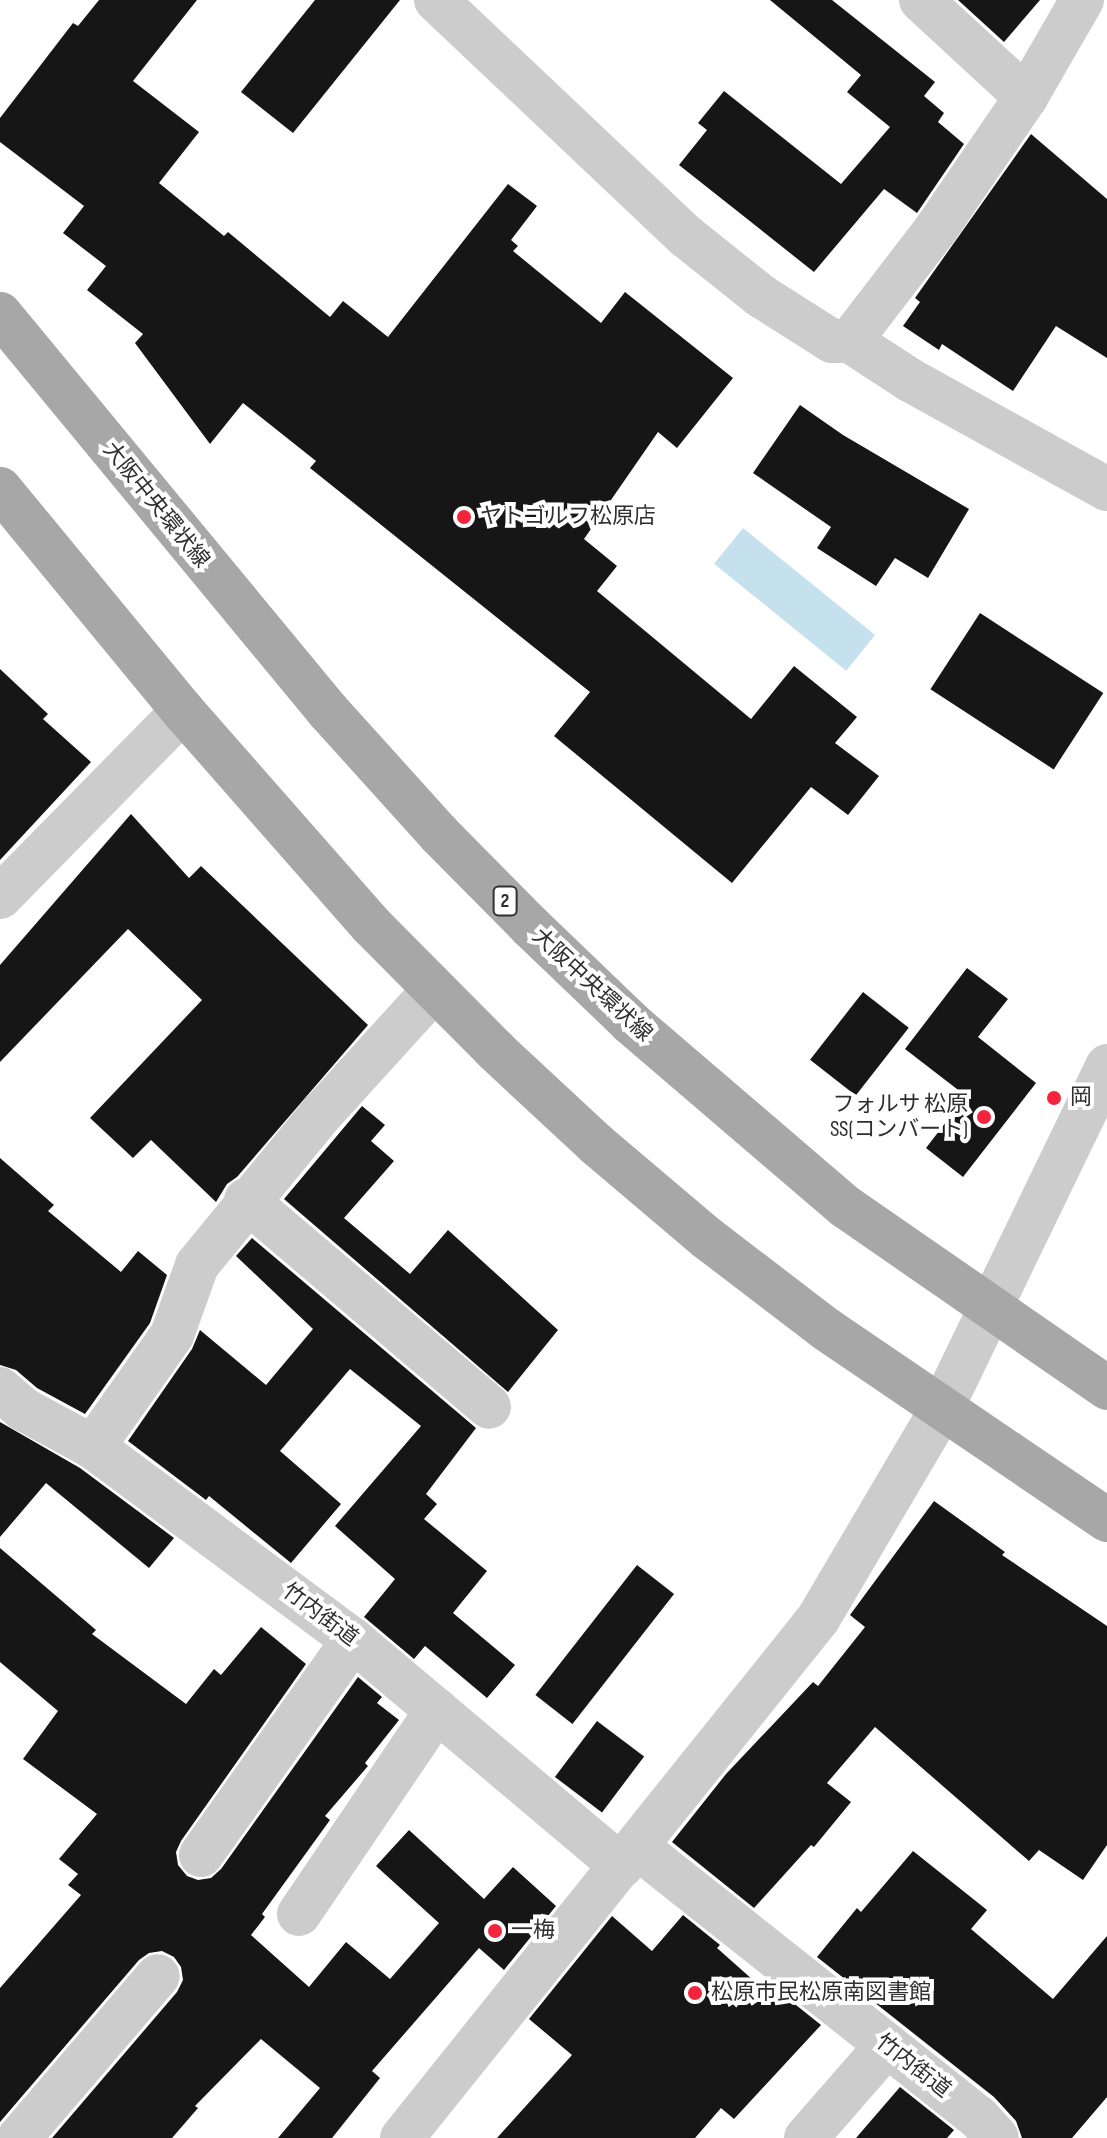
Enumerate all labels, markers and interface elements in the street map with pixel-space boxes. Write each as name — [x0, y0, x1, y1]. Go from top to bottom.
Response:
street label: 大阪中央環状線 — [97, 437, 215, 573]
place label: ヤトゴルフ松原店 — [480, 504, 656, 530]
marker: ヤトゴルフ松原店 — [455, 508, 473, 526]
road number: 2 — [491, 885, 519, 917]
street label: 大阪中央環状線 — [527, 923, 657, 1047]
place label: 岡 — [1070, 1085, 1092, 1111]
marker: 岡 — [1045, 1089, 1063, 1107]
place label: フォルサ 松原 SS(コンバート) — [830, 1091, 968, 1142]
marker: フォルサ 松原 SS(コンバート) — [975, 1108, 993, 1126]
street label: 竹内街道 — [277, 1578, 363, 1652]
place label: 一梅 — [511, 1918, 555, 1944]
marker: 一梅 — [486, 1922, 504, 1940]
place label: 松原市民松原南図書館 — [711, 1980, 931, 2006]
marker: 松原市民松原南図書館 — [686, 1984, 704, 2002]
street label: 竹内街道 — [870, 2029, 956, 2103]

